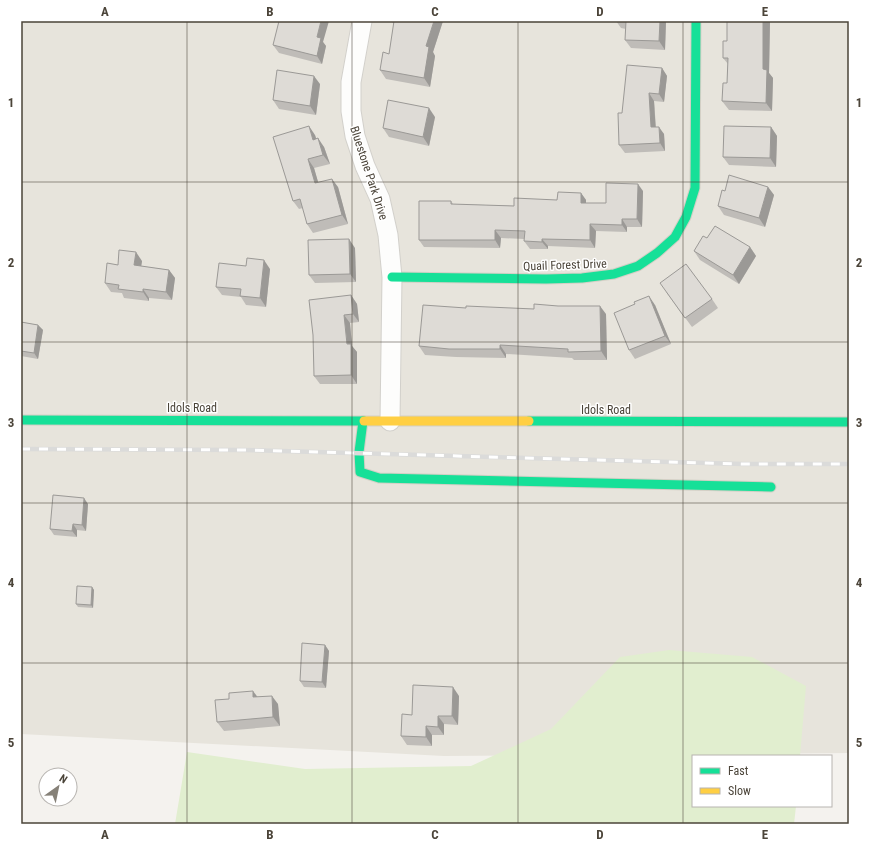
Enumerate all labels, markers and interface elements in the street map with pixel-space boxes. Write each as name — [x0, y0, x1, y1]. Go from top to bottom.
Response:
text: A — [101, 4, 109, 19]
text: B — [266, 4, 274, 19]
text: C — [431, 4, 439, 19]
text: D — [596, 4, 604, 19]
text: E — [762, 4, 769, 19]
text: 1 — [8, 95, 14, 110]
text: 1 — [856, 95, 862, 110]
street label: Bluestone Park Drive — [347, 124, 391, 222]
text: 2 — [8, 255, 15, 270]
text: 2 — [856, 255, 863, 270]
street label: Quail Forest Drive — [523, 257, 607, 273]
street label: Idols Road — [167, 401, 217, 415]
street label: Idols Road — [581, 403, 631, 417]
text: 3 — [8, 415, 14, 430]
text: 3 — [856, 415, 862, 430]
text: 4 — [8, 575, 15, 590]
text: 4 — [856, 575, 863, 590]
text: 5 — [8, 735, 15, 750]
text: 5 — [856, 735, 863, 750]
legend — [692, 755, 832, 807]
text: Fast — [728, 764, 749, 778]
north arrow — [38, 767, 78, 807]
text: N — [57, 772, 70, 786]
text: Slow — [728, 784, 751, 798]
text: A — [101, 827, 109, 842]
text: B — [266, 827, 274, 842]
text: C — [431, 827, 439, 842]
text: D — [596, 827, 604, 842]
text: E — [762, 827, 769, 842]

